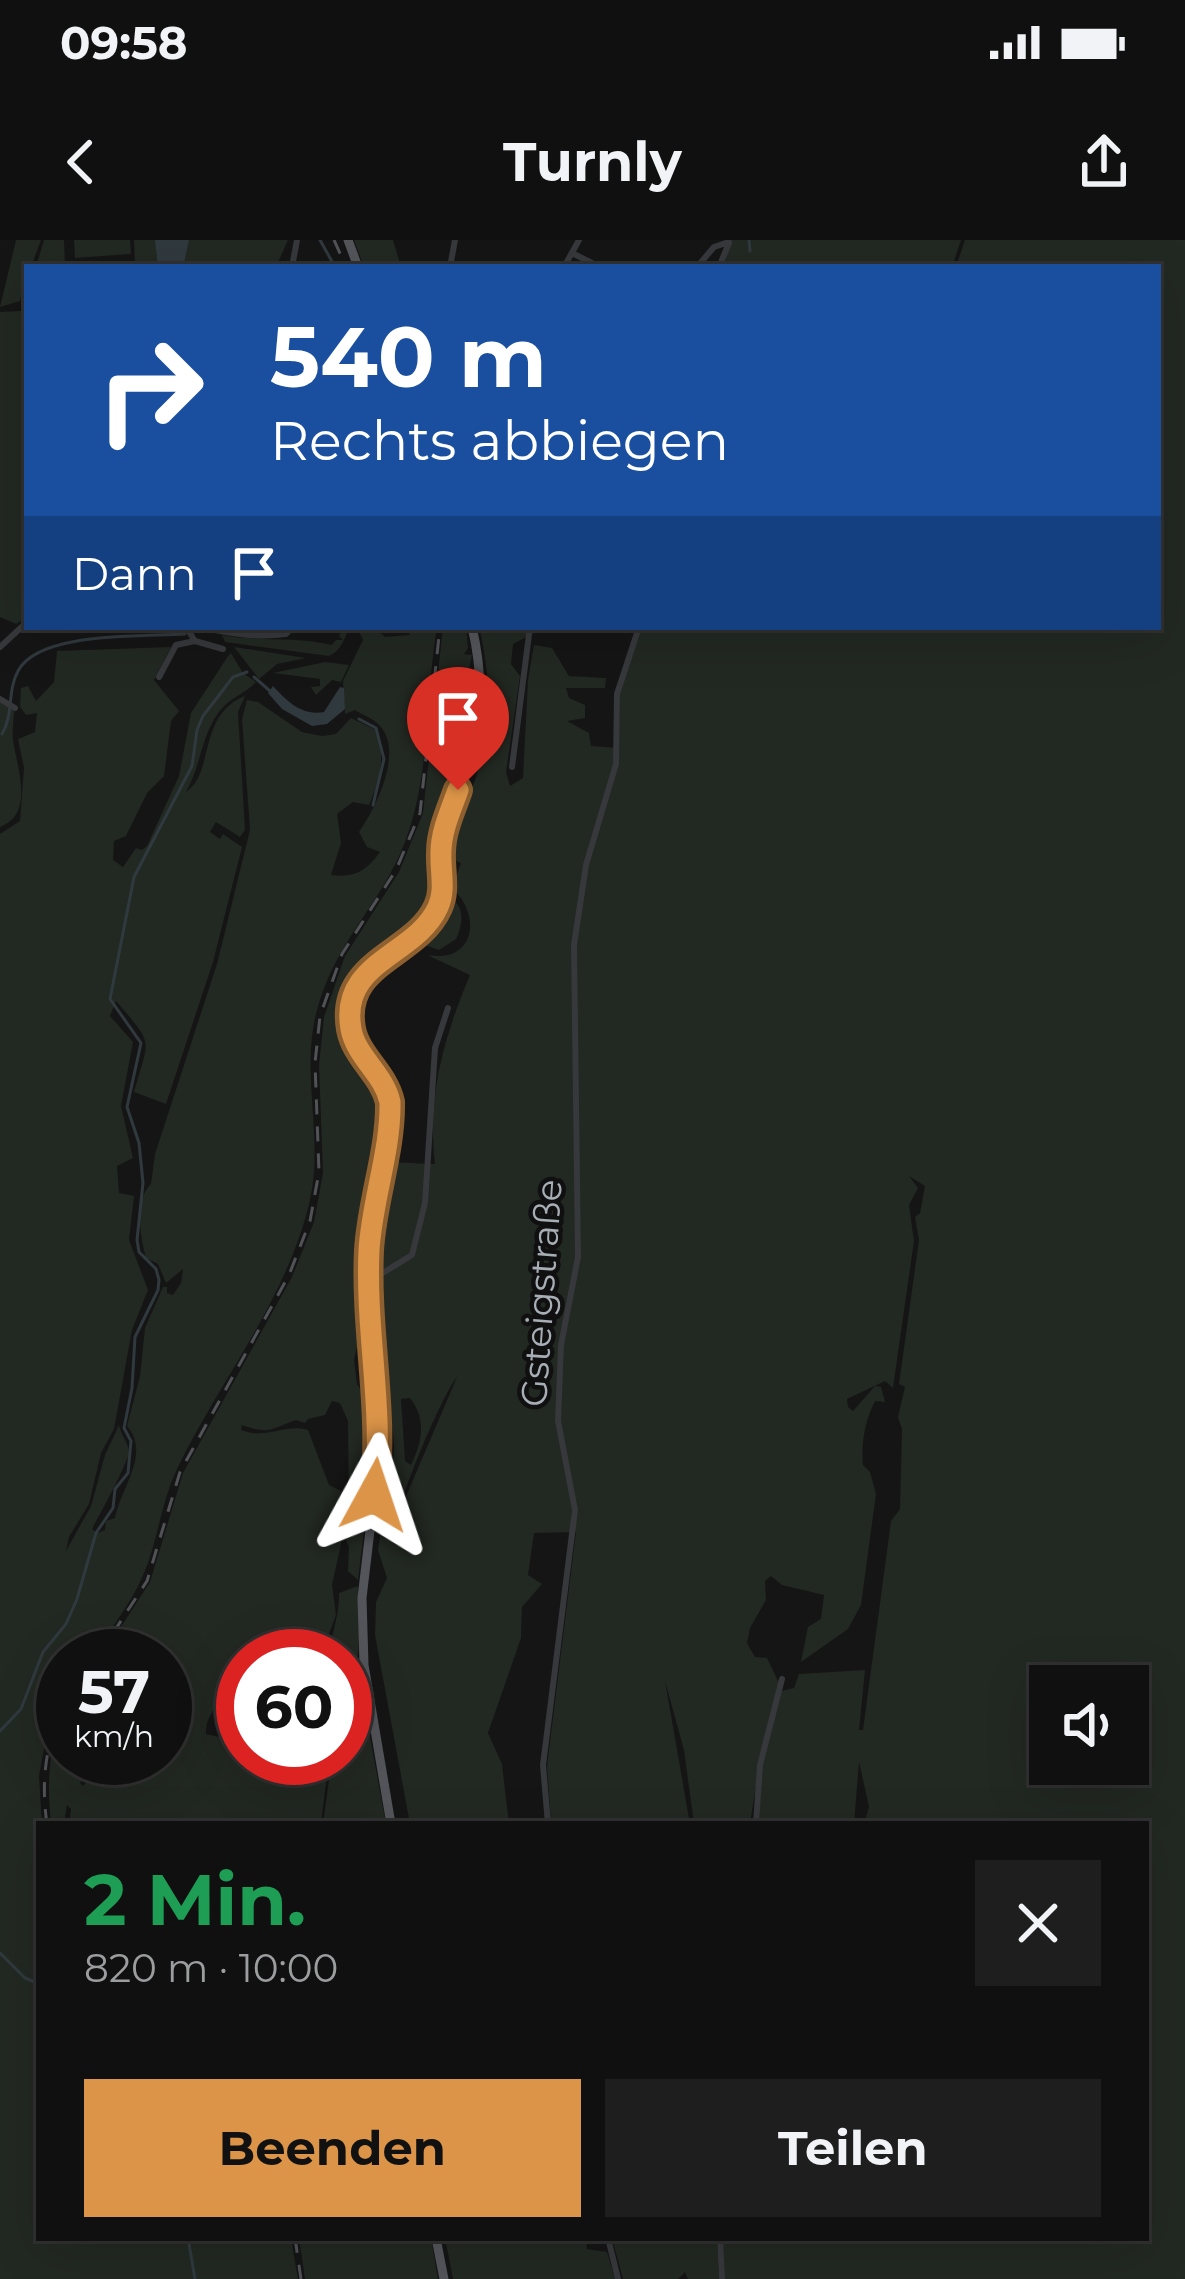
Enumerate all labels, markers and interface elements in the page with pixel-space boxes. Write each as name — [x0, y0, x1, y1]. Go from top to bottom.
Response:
text: 09:58 — [60, 15, 188, 70]
icon: back — [48, 129, 114, 195]
text: Turnly — [503, 129, 682, 195]
icon: share — [1071, 129, 1137, 195]
text: 540 m — [270, 306, 547, 408]
icon: right — [72, 312, 228, 468]
text: Rechts abbiegen — [270, 408, 729, 474]
icon: arrive — [221, 540, 287, 606]
text: Dann — [72, 546, 197, 601]
pin — [407, 667, 509, 790]
icon: arrive — [425, 685, 491, 751]
street label: Gsteigstraße — [511, 1178, 571, 1408]
position arrow — [311, 1432, 437, 1558]
speed limit sign: 60 — [216, 1629, 372, 1785]
text: 57 — [78, 1655, 150, 1728]
map controls — [1029, 1665, 1149, 1785]
button: sound — [1029, 1665, 1149, 1785]
text: km/h — [74, 1718, 154, 1755]
text: 2 Min. — [84, 1855, 306, 1943]
button: close — [975, 1860, 1101, 1986]
text: 820 m · 10:00 — [84, 1944, 338, 1992]
button: Beenden — [84, 2079, 581, 2217]
button: Teilen — [605, 2079, 1101, 2217]

